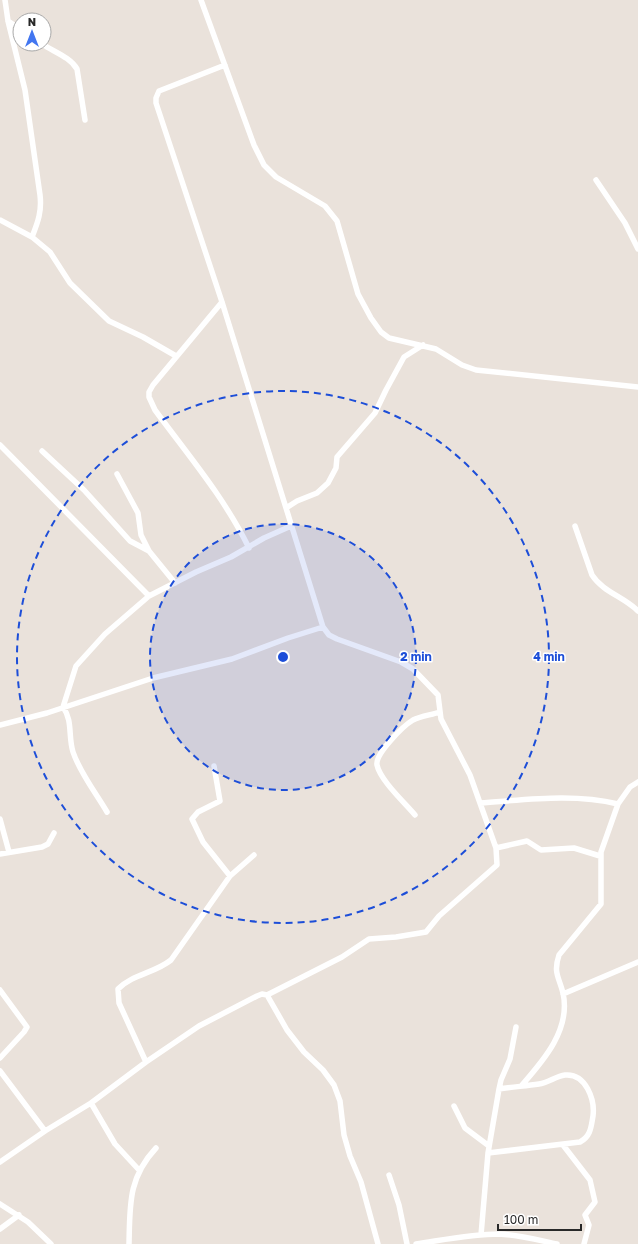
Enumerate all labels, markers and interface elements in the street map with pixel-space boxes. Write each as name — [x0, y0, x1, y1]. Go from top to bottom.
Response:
north arrow — [12, 12, 52, 52]
text: N — [28, 15, 36, 28]
text: 2 min — [400, 649, 432, 664]
text: 4 min — [533, 649, 565, 664]
centre of rings — [276, 650, 290, 664]
scale bar — [498, 1206, 581, 1232]
text: 100 m — [504, 1212, 538, 1227]

